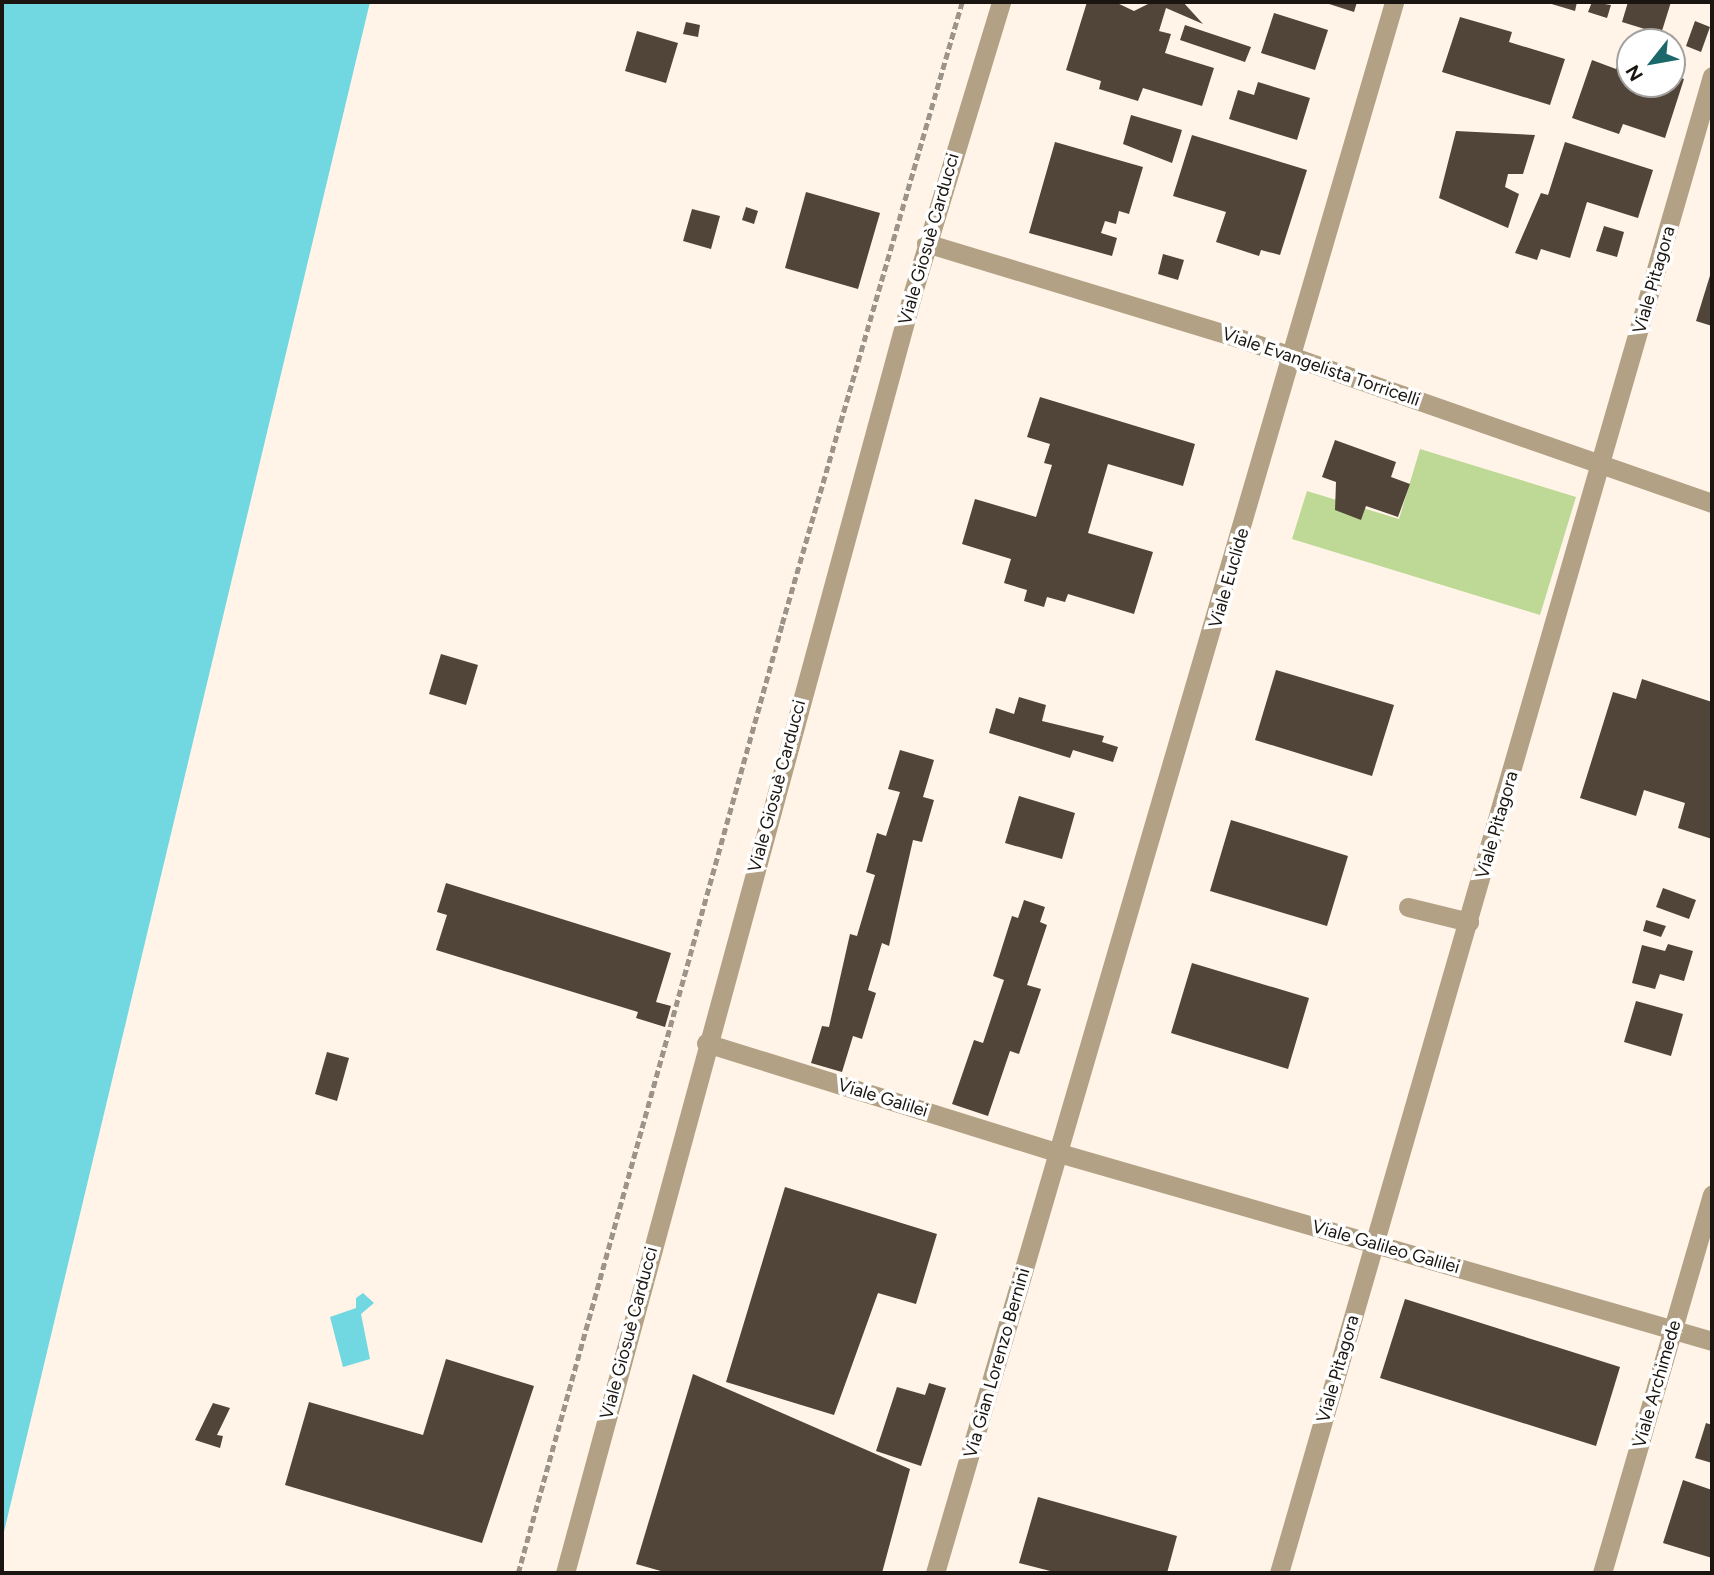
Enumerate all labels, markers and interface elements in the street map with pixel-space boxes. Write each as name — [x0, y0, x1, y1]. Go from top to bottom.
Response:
north arrow — [1616, 28, 1686, 98]
text: N — [1621, 61, 1648, 85]
street label: Viale Giosuè Carducci — [894, 151, 964, 327]
street label: Viale Pitagora — [1628, 224, 1680, 336]
street label: Viale Evangelista Torricelli — [1219, 323, 1423, 411]
street label: Viale Euclide — [1204, 526, 1254, 630]
street label: Viale Giosuè Carducci — [744, 697, 810, 875]
street label: Viale Pitagora — [1471, 769, 1523, 881]
street label: Viale Galilei — [835, 1074, 931, 1122]
street label: Viale Galileo Galilei — [1310, 1216, 1462, 1278]
street label: Viale Giosuè Carducci — [596, 1244, 662, 1422]
street label: Via Gian Lorenzo Bernini — [960, 1266, 1034, 1460]
street label: Viale Pitagora — [1312, 1313, 1364, 1425]
street label: Viale Archimede — [1628, 1318, 1686, 1450]

